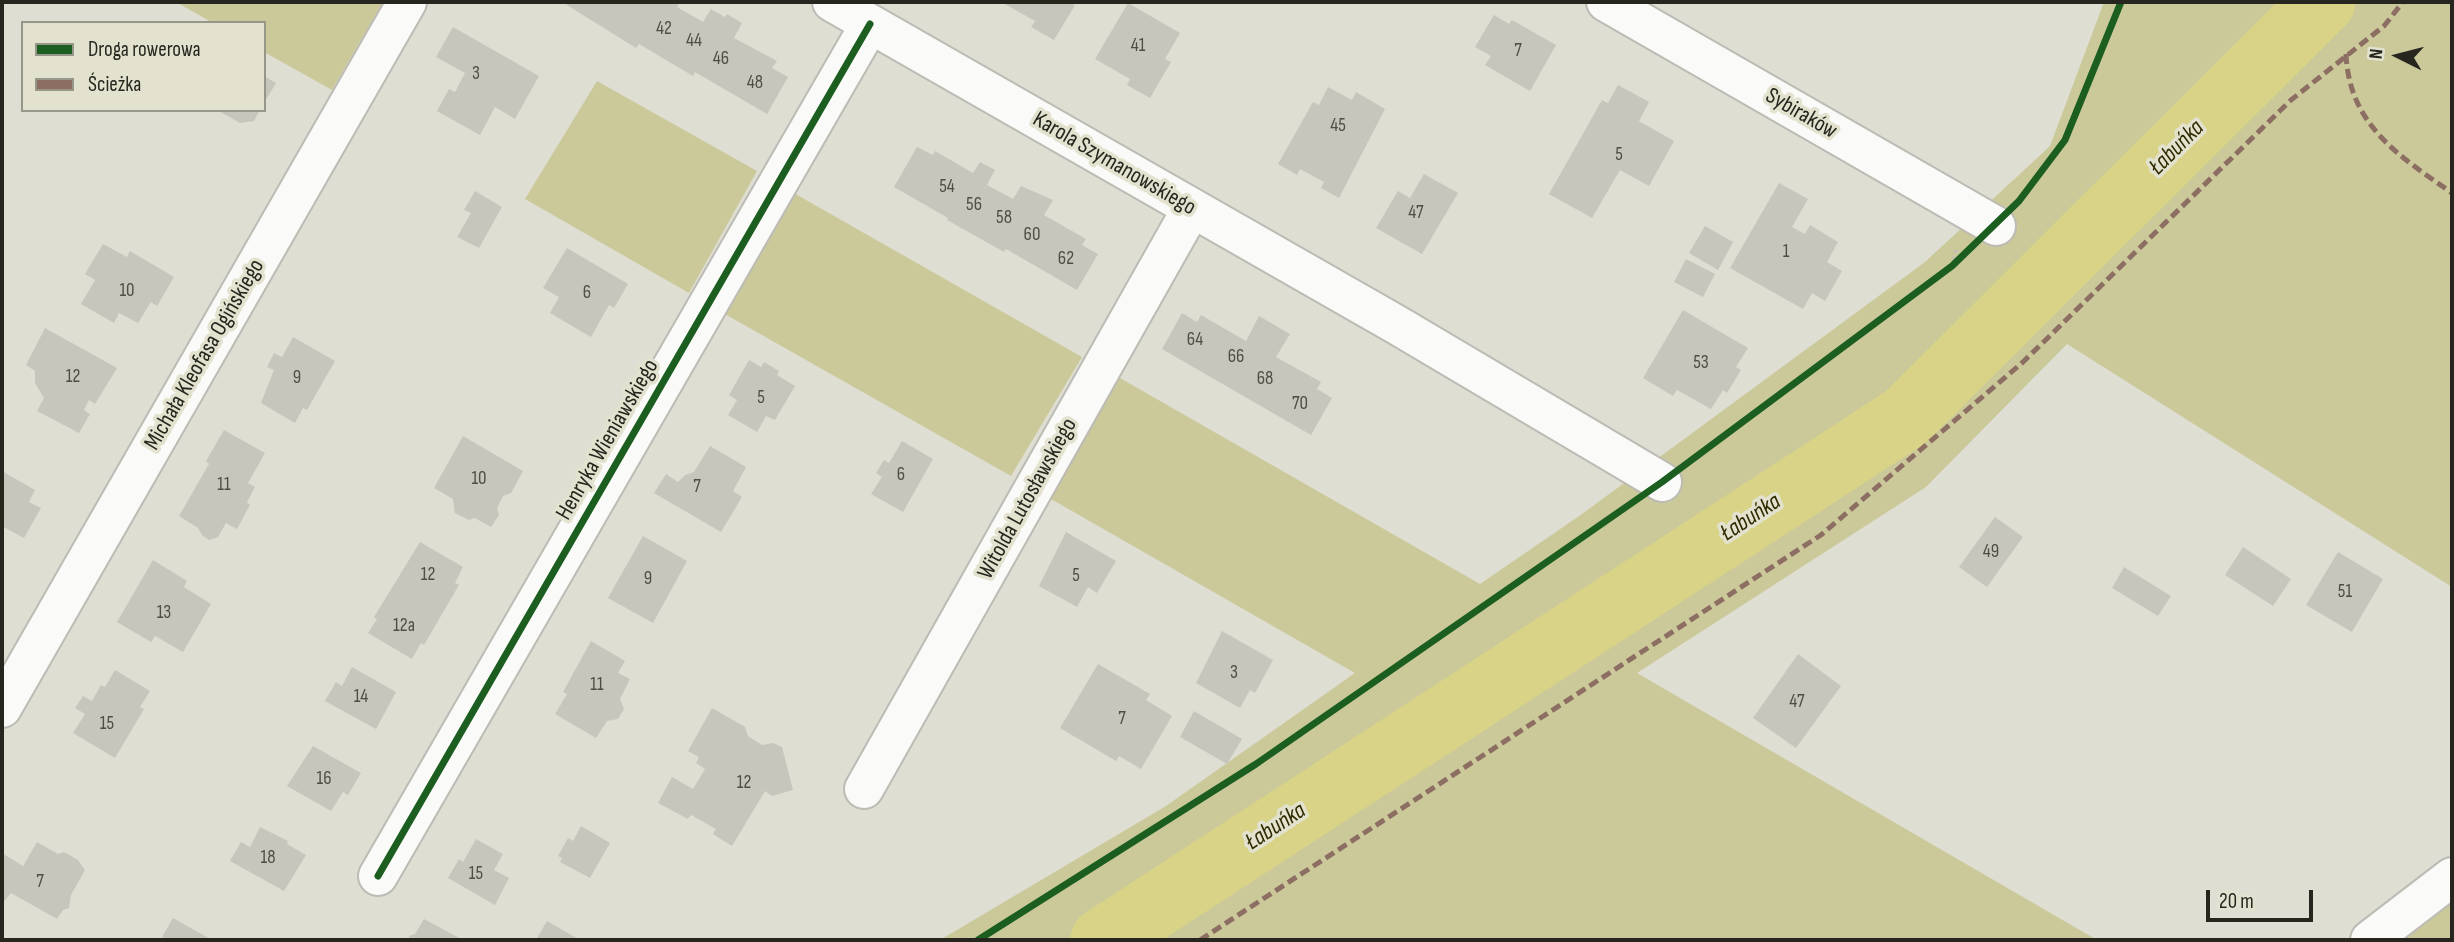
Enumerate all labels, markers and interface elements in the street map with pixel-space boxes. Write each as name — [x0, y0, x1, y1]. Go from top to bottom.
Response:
house number: 42 — [656, 18, 672, 40]
legend — [21, 21, 266, 112]
north arrow — [2363, 21, 2433, 91]
house number: 44 — [686, 30, 702, 52]
house number: 41 — [1131, 35, 1145, 57]
text: Droga rowerowa — [88, 37, 201, 62]
house number: 7 — [1514, 40, 1522, 62]
house number: 46 — [713, 48, 729, 70]
text: N — [2365, 48, 2389, 60]
house number: 3 — [472, 63, 480, 85]
text: Ścieżka — [88, 72, 141, 97]
house number: 48 — [747, 72, 763, 94]
street label: Sybiraków — [1760, 82, 1842, 146]
street label: Karola Szymanowskiego — [1028, 106, 1200, 222]
water label: Łabuńka — [2143, 114, 2211, 182]
house number: 45 — [1330, 115, 1346, 137]
house number: 5 — [1615, 144, 1623, 166]
house number: 54 — [939, 176, 955, 198]
house number: 56 — [966, 194, 982, 216]
house number: 47 — [1408, 202, 1424, 224]
house number: 58 — [996, 207, 1012, 229]
house number: 60 — [1024, 224, 1040, 246]
house number: 1 — [1783, 241, 1789, 263]
house number: 62 — [1058, 248, 1074, 270]
street label: Michała Kleofasa Ogińskiego — [139, 255, 271, 455]
house number: 10 — [119, 280, 135, 302]
house number: 6 — [583, 282, 591, 304]
house number: 64 — [1187, 329, 1203, 351]
house number: 66 — [1228, 346, 1244, 368]
house number: 53 — [1693, 352, 1709, 374]
street label: Henryka Wieniawskiego — [551, 355, 665, 525]
house number: 12 — [66, 366, 80, 388]
house number: 9 — [293, 367, 301, 389]
house number: 68 — [1257, 368, 1273, 390]
house number: 5 — [757, 387, 765, 409]
house number: 70 — [1292, 393, 1308, 415]
street label: Witolda Lutosławskiego — [972, 414, 1084, 584]
house number: 6 — [897, 464, 905, 486]
house number: 10 — [471, 468, 487, 490]
house number: 11 — [217, 474, 231, 496]
house number: 7 — [693, 476, 701, 498]
water label: Łabuńka — [1715, 488, 1787, 548]
house number: 49 — [1983, 541, 1999, 563]
house number: 12 — [421, 564, 435, 586]
house number: 5 — [1072, 565, 1080, 587]
house number: 9 — [644, 568, 652, 590]
house number: 51 — [2338, 581, 2352, 603]
house number: 13 — [157, 602, 171, 624]
house number: 12a — [393, 615, 415, 637]
house number: 3 — [1230, 662, 1238, 684]
house number: 11 — [590, 674, 604, 696]
house number: 14 — [354, 686, 368, 708]
house number: 47 — [1789, 691, 1805, 713]
house number: 7 — [1118, 708, 1126, 730]
house number: 15 — [100, 713, 114, 735]
house number: 16 — [317, 768, 331, 790]
house number: 12 — [737, 772, 751, 794]
water label: Łabuńka — [1240, 797, 1312, 857]
house number: 18 — [261, 847, 275, 869]
house number: 15 — [469, 863, 483, 885]
house number: 7 — [36, 871, 44, 893]
scale bar — [2209, 876, 2316, 920]
text: 20 m — [2219, 889, 2254, 914]

